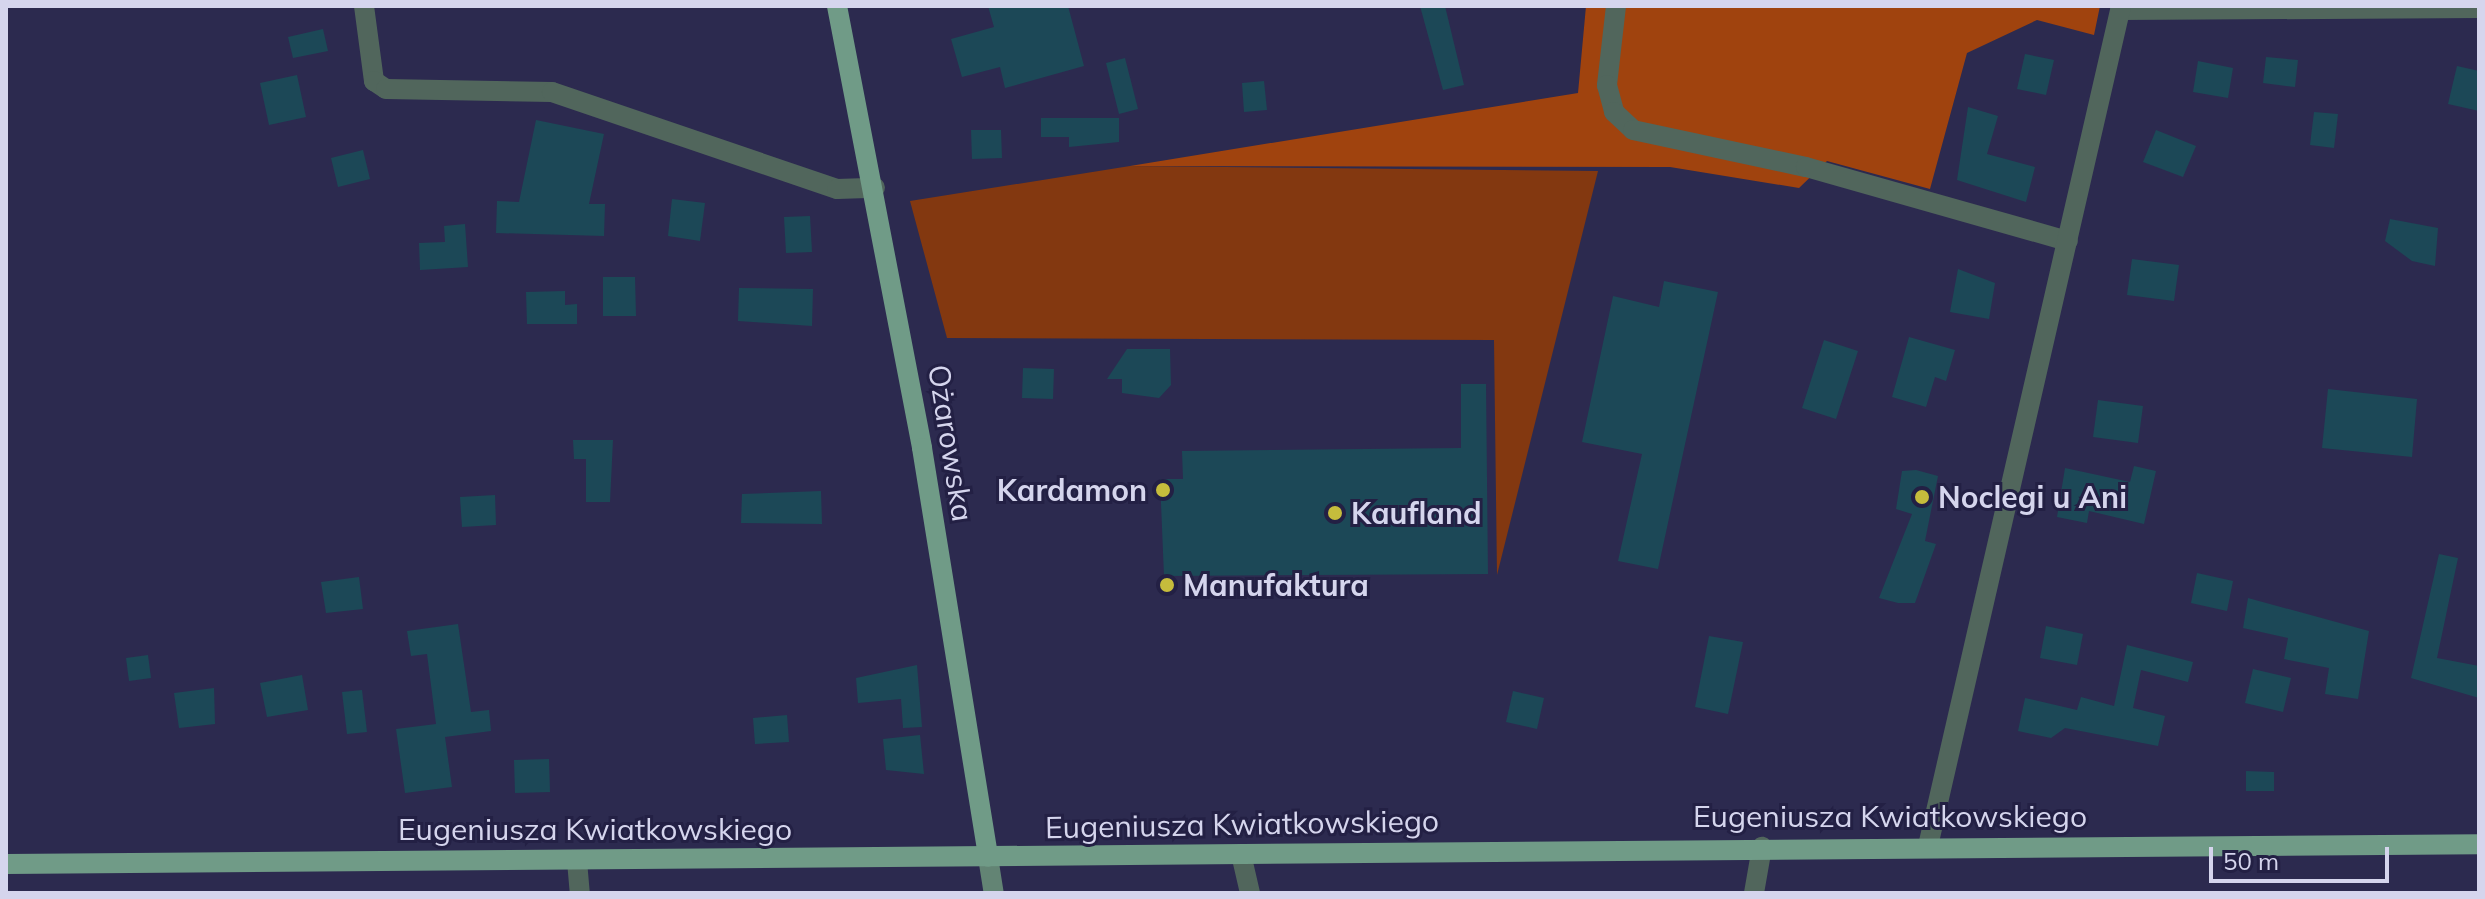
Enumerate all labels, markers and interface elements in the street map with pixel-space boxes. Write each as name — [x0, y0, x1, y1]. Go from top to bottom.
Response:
street label: Ożarowska — [921, 362, 981, 524]
place label: Kardamon — [997, 472, 1147, 508]
place label: Noclegi u Ani — [1938, 479, 2127, 515]
marker: Kardamon — [1154, 481, 1172, 499]
marker: Noclegi u Ani — [1913, 488, 1931, 506]
place label: Kaufland — [1351, 495, 1482, 531]
marker: Kaufland — [1326, 504, 1344, 522]
place label: Manufaktura — [1183, 567, 1369, 603]
marker: Manufaktura — [1158, 576, 1176, 594]
street label: Eugeniusza Kwiatkowskiego — [1693, 798, 2087, 834]
street label: Eugeniusza Kwiatkowskiego — [1045, 803, 1439, 845]
street label: Eugeniusza Kwiatkowskiego — [398, 811, 792, 847]
scale bar — [2213, 831, 2393, 881]
text: 50 m — [2223, 846, 2279, 876]

